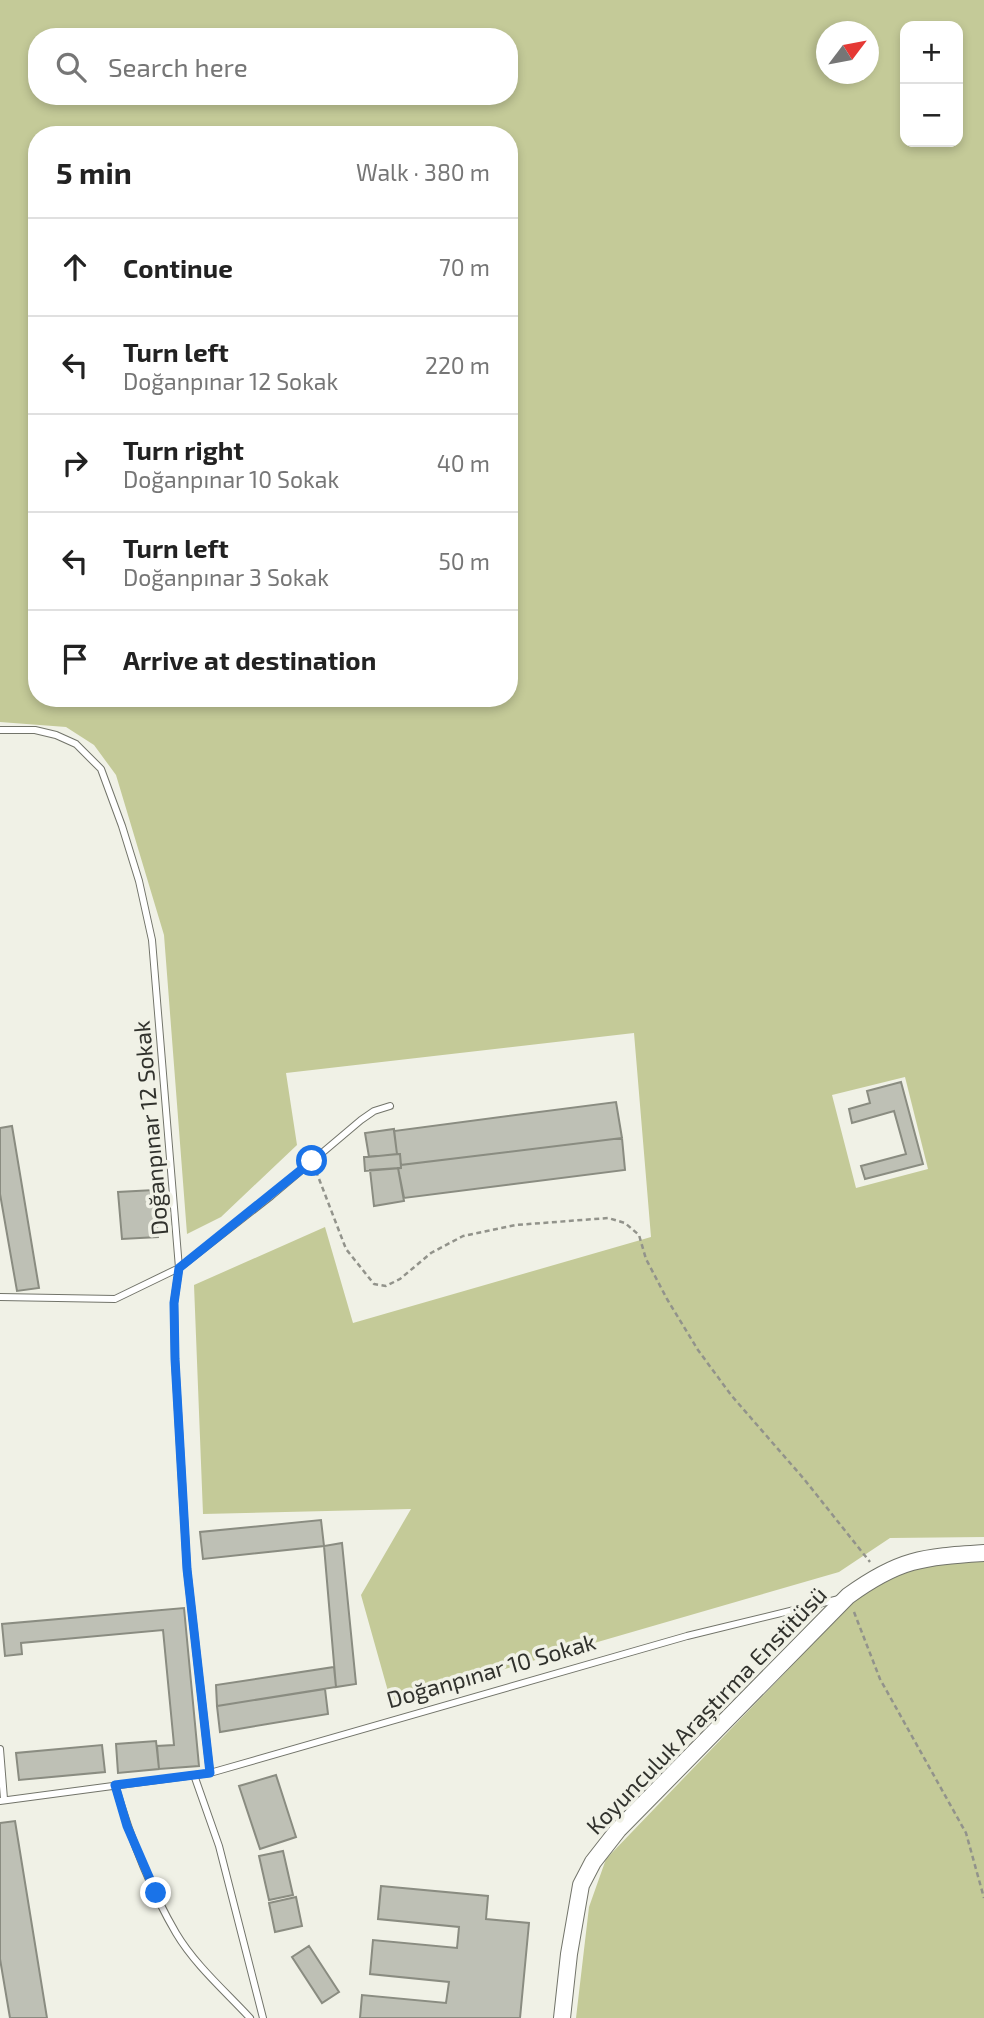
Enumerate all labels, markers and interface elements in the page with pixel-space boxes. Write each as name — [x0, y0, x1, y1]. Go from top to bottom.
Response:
north arrow — [816, 21, 879, 84]
map controls — [900, 21, 963, 147]
button: + — [900, 21, 963, 84]
search box — [28, 28, 518, 105]
icon: search — [52, 48, 90, 86]
text: Search here — [108, 51, 248, 82]
button: − — [900, 84, 963, 147]
text: 5 min — [56, 154, 132, 190]
text: Walk · 380 m — [356, 158, 490, 186]
icon: ahead — [56, 248, 94, 286]
text: Continue — [123, 252, 233, 283]
text: 70 m — [439, 253, 490, 281]
text: Turn left — [123, 336, 229, 367]
icon: left — [56, 346, 94, 384]
text: 220 m — [425, 351, 490, 379]
text: Doğanpınar 12 Sokak — [123, 367, 338, 395]
text: Turn right — [123, 434, 244, 465]
icon: right — [56, 444, 94, 482]
text: 40 m — [437, 449, 490, 477]
text: Doğanpınar 10 Sokak — [123, 465, 339, 493]
text: Turn left — [123, 532, 229, 563]
icon: left — [56, 542, 94, 580]
text: 50 m — [439, 547, 490, 575]
text: Doğanpınar 3 Sokak — [123, 563, 329, 591]
icon: arrive — [56, 640, 94, 678]
text: Arrive at destination — [123, 644, 376, 675]
street label: Doğanpınar 12 Sokak — [127, 1019, 173, 1236]
route start — [296, 1145, 327, 1176]
street label: Koyunculuk Araştırma Enstitüsü — [580, 1580, 833, 1840]
street label: Doğanpınar 10 Sokak — [383, 1627, 599, 1713]
route end — [140, 1877, 171, 1908]

